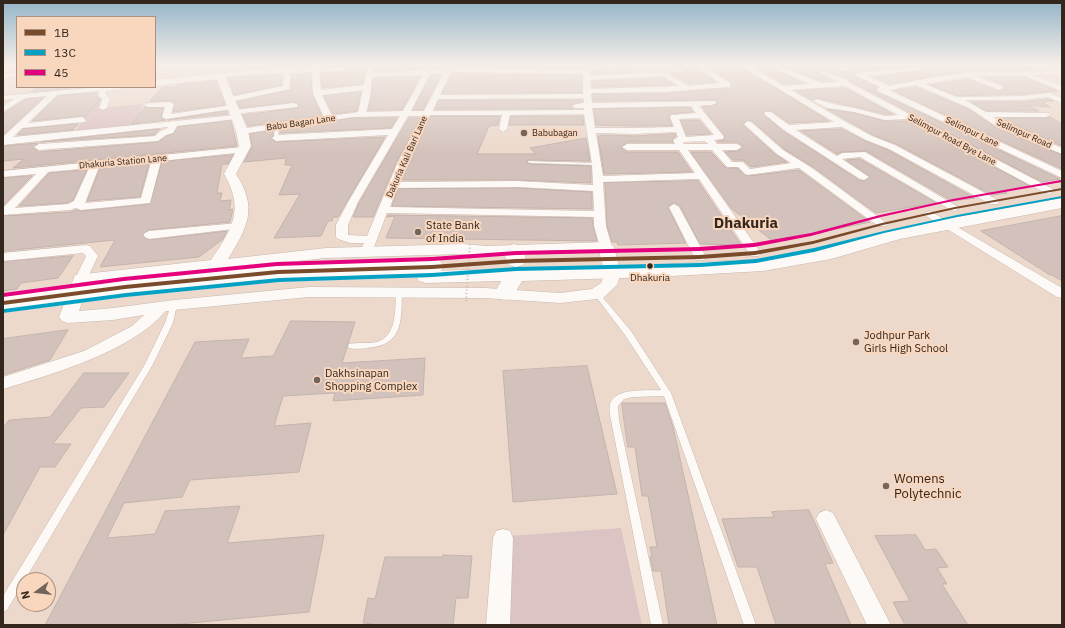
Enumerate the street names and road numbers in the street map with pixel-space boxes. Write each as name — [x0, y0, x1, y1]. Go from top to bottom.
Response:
street label: Selimpur Road Bye Lane — [906, 112, 998, 168]
street label: Babu Bagan Lane — [266, 113, 336, 133]
street label: Selimpur Lane — [944, 114, 1000, 150]
street label: Dakuria Kali Bari Lane — [384, 115, 430, 199]
street label: Selimpur Road — [995, 117, 1053, 151]
street label: Dhakuria Station Lane — [78, 153, 168, 171]

